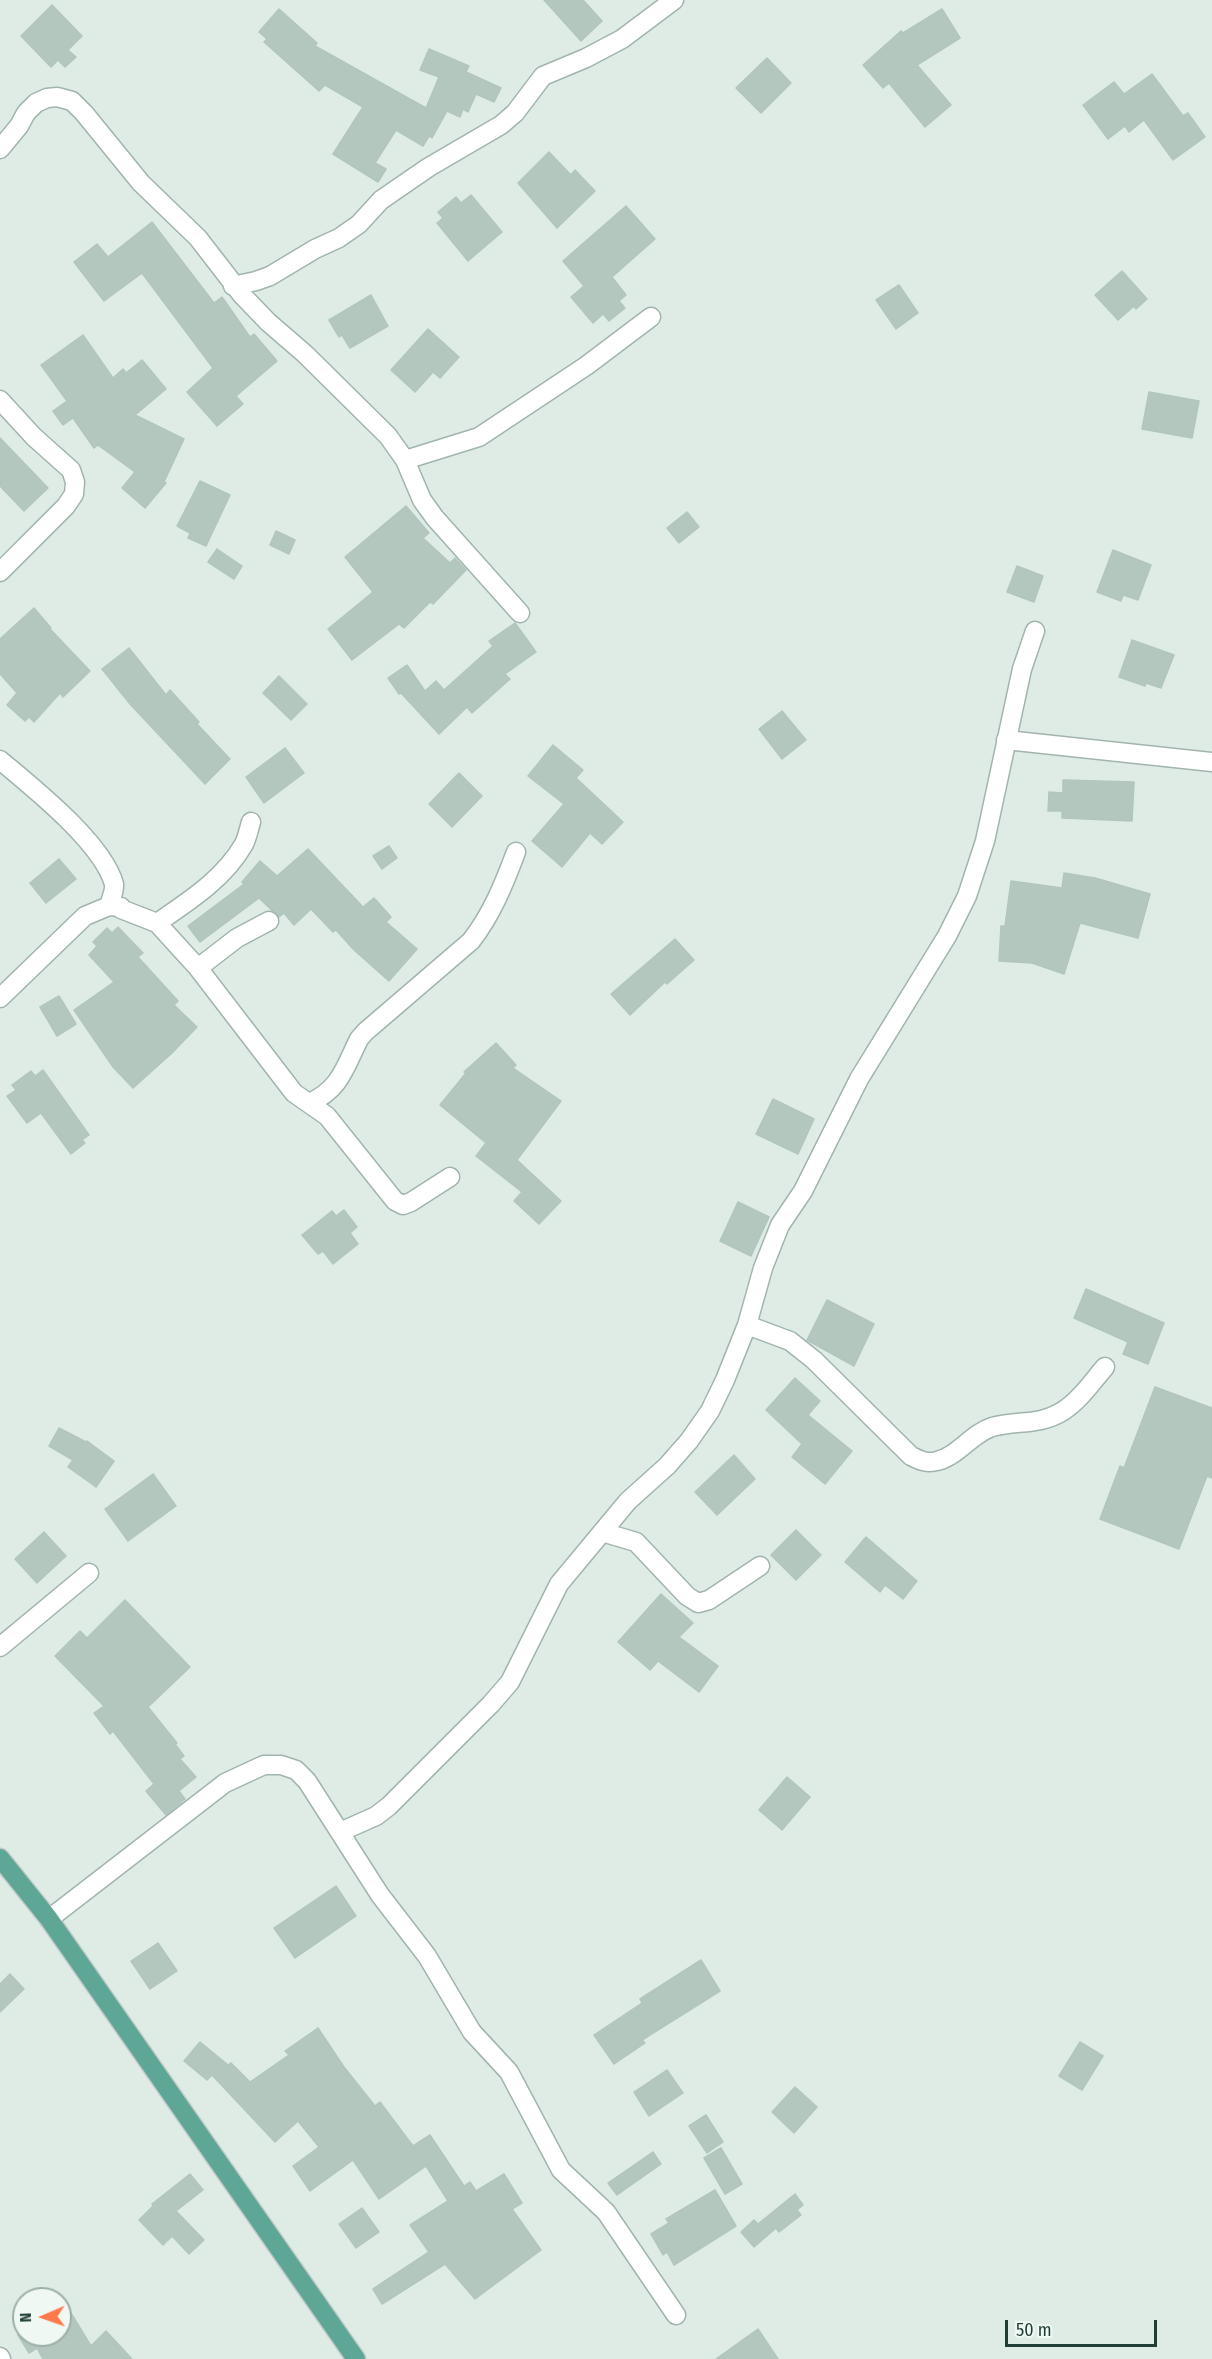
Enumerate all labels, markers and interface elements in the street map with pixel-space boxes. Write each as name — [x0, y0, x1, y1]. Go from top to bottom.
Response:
north arrow — [12, 2287, 72, 2347]
scale bar — [1008, 2308, 1160, 2346]
text: N — [16, 2312, 35, 2323]
text: 50 m — [1016, 2319, 1052, 2341]

